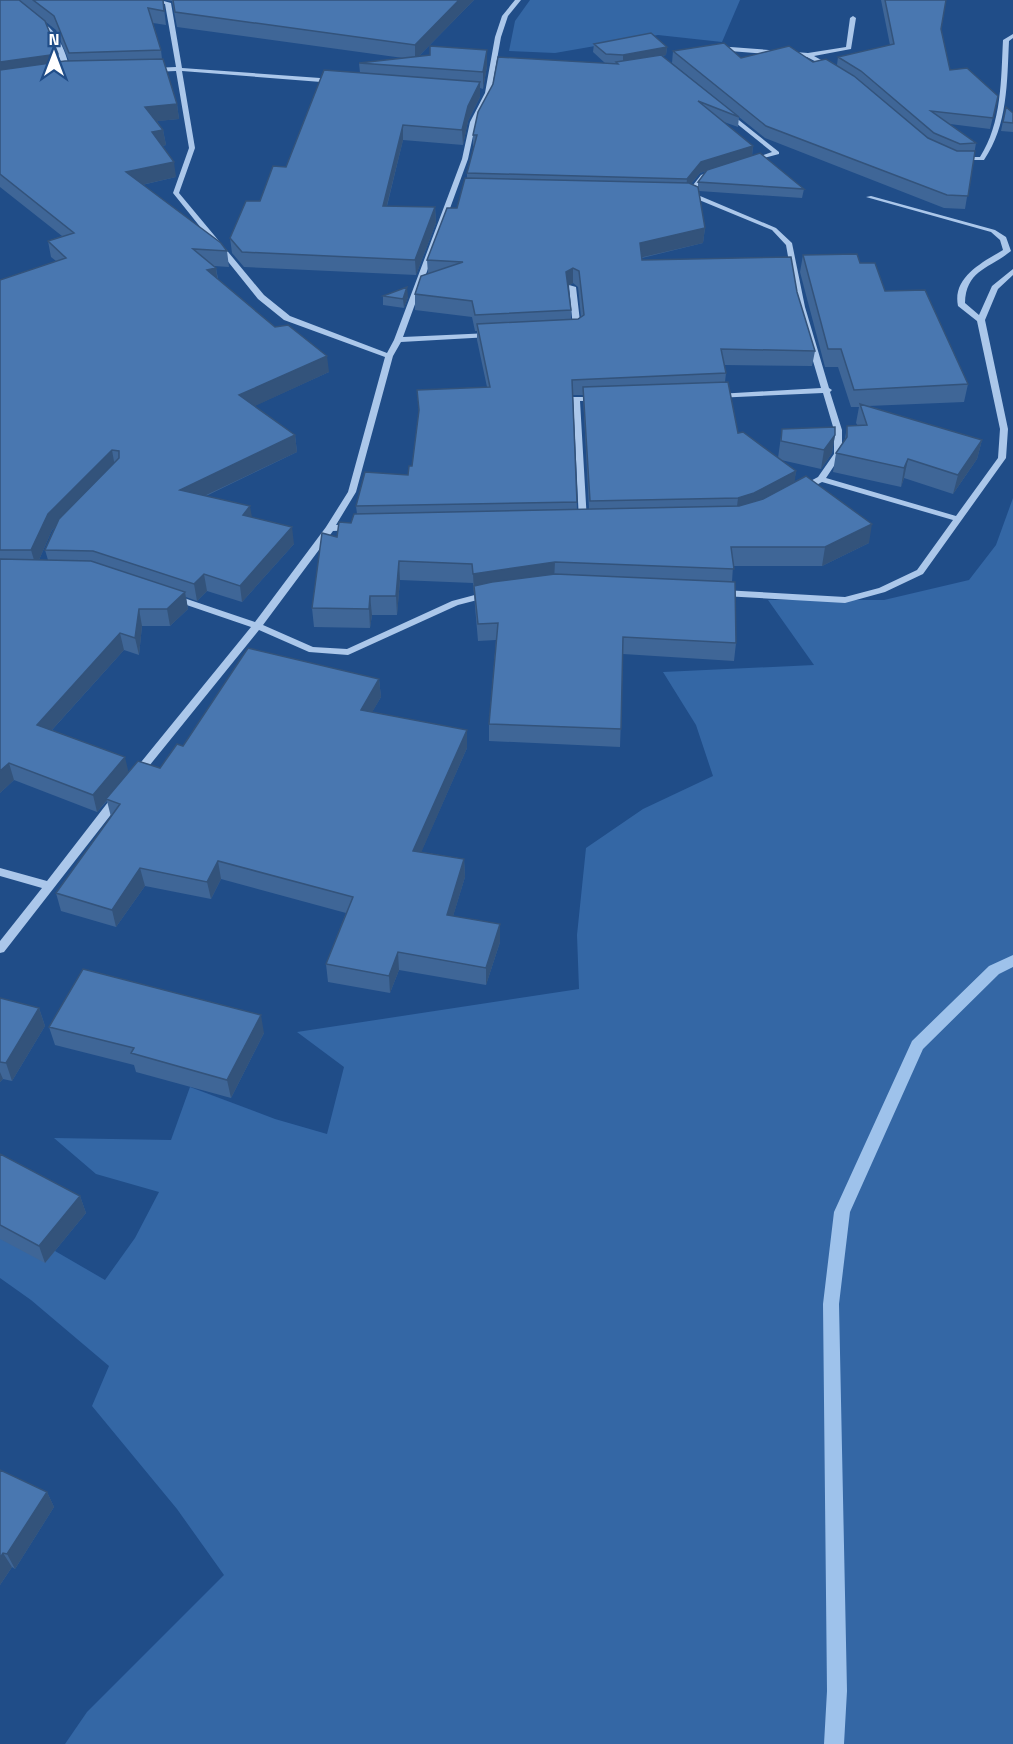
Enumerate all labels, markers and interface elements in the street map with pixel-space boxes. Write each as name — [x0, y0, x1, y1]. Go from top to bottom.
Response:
north arrow — [24, 24, 84, 84]
text: N — [48, 27, 60, 51]

